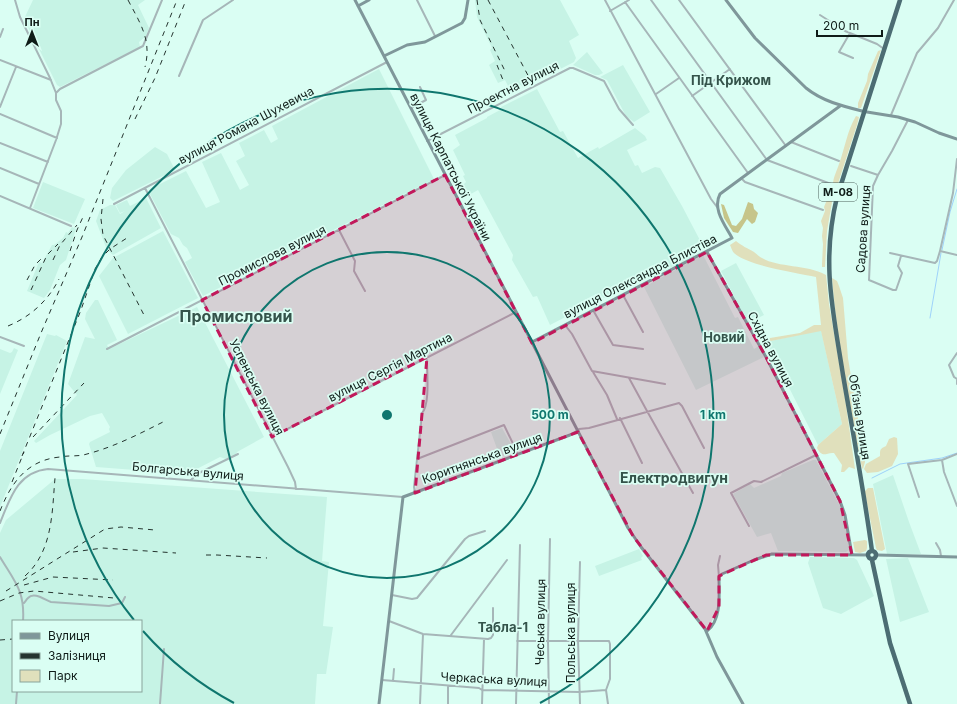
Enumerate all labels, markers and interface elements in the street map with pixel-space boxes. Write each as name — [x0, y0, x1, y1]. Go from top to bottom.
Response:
north arrow — [12, 12, 52, 52]
scale bar — [817, 12, 882, 38]
text: Пн — [24, 15, 40, 29]
text: 200 m — [823, 18, 859, 33]
street label: Проектна вулиця — [465, 57, 561, 117]
district label: Під Крижом — [691, 72, 771, 88]
street label: вулиця Романа Шухевича — [176, 83, 316, 167]
street label: вулиця Карпатської України — [407, 91, 495, 243]
road number: М-08 — [819, 183, 857, 201]
street label: Садова вулиця — [852, 185, 874, 273]
street label: Промислова вулиця — [216, 221, 328, 289]
street label: вулиця Олександра Блистіва — [561, 231, 719, 321]
district label: Промисловий — [180, 306, 292, 326]
street label: Східна вулиця — [745, 308, 797, 390]
street label: вулиця Сергія Мартина — [325, 329, 455, 405]
district label: Новий — [703, 329, 745, 345]
street label: Успенська вулиця — [226, 337, 288, 437]
street label: Обʼїзна вулиця — [846, 373, 874, 461]
text: 500 m — [531, 407, 569, 422]
text: 1 km — [700, 407, 726, 422]
centre of rings — [380, 408, 394, 422]
street label: Коритнянська вулиця — [420, 429, 544, 487]
street label: Болгарська вулиця — [131, 459, 245, 483]
district label: Електродвигун — [620, 469, 728, 486]
street label: Чеська вулиця — [532, 579, 548, 665]
street label: Польська вулиця — [563, 583, 578, 683]
district label: Табла-1 — [478, 619, 528, 635]
legend — [12, 620, 142, 692]
text: Вулиця — [48, 628, 90, 643]
text: Залізниця — [48, 648, 106, 663]
text: Парк — [48, 668, 78, 683]
street label: Черкаська вулиця — [440, 669, 548, 689]

